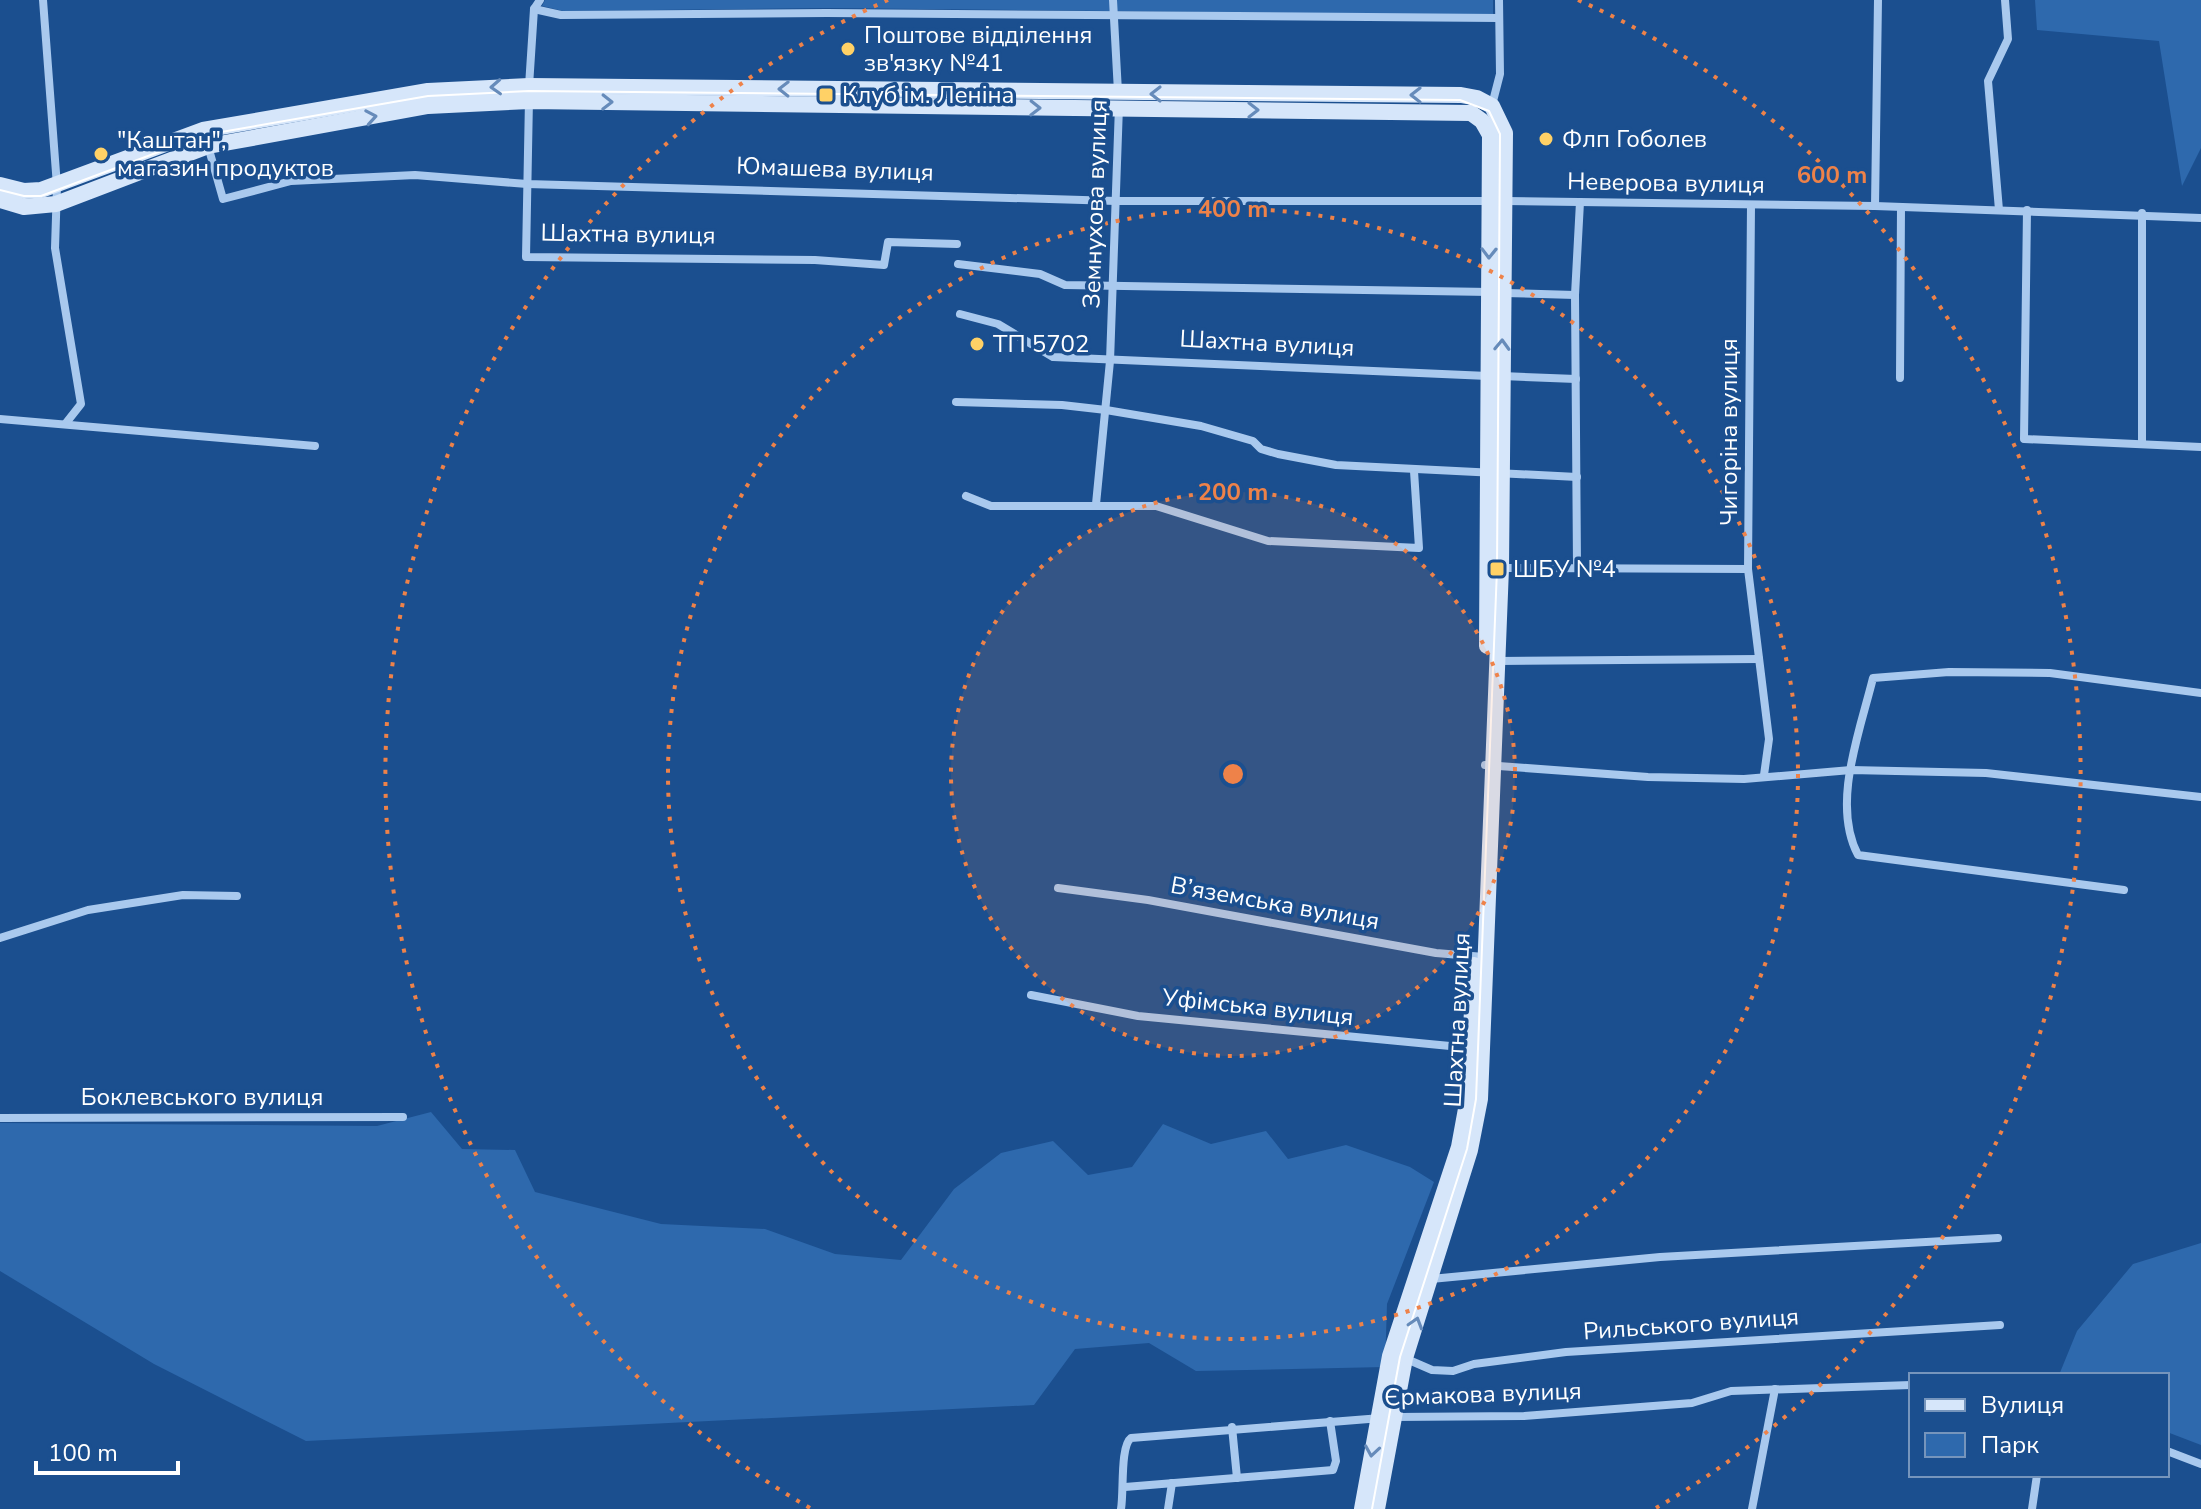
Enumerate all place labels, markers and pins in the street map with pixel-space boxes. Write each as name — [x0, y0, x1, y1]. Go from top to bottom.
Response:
place label: Поштове відділення зв'язку №41 — [864, 19, 1092, 79]
marker: Поштове відділення зв'язку №41 — [839, 40, 857, 58]
place label: Клуб ім. Леніна — [842, 79, 1014, 111]
marker: Клуб ім. Леніна — [817, 86, 835, 104]
place label: Флп Гоболев — [1562, 123, 1707, 155]
place label: "Каштан", магазин продуктов — [117, 124, 334, 184]
marker: Флп Гоболев — [1537, 130, 1555, 148]
marker: "Каштан", магазин продуктов — [92, 145, 110, 163]
place label: ТП 5702 — [993, 328, 1089, 360]
marker: ТП 5702 — [968, 335, 986, 353]
place label: ШБУ №4 — [1513, 553, 1616, 585]
marker: ШБУ №4 — [1488, 560, 1506, 578]
centre of rings — [1219, 760, 1247, 788]

